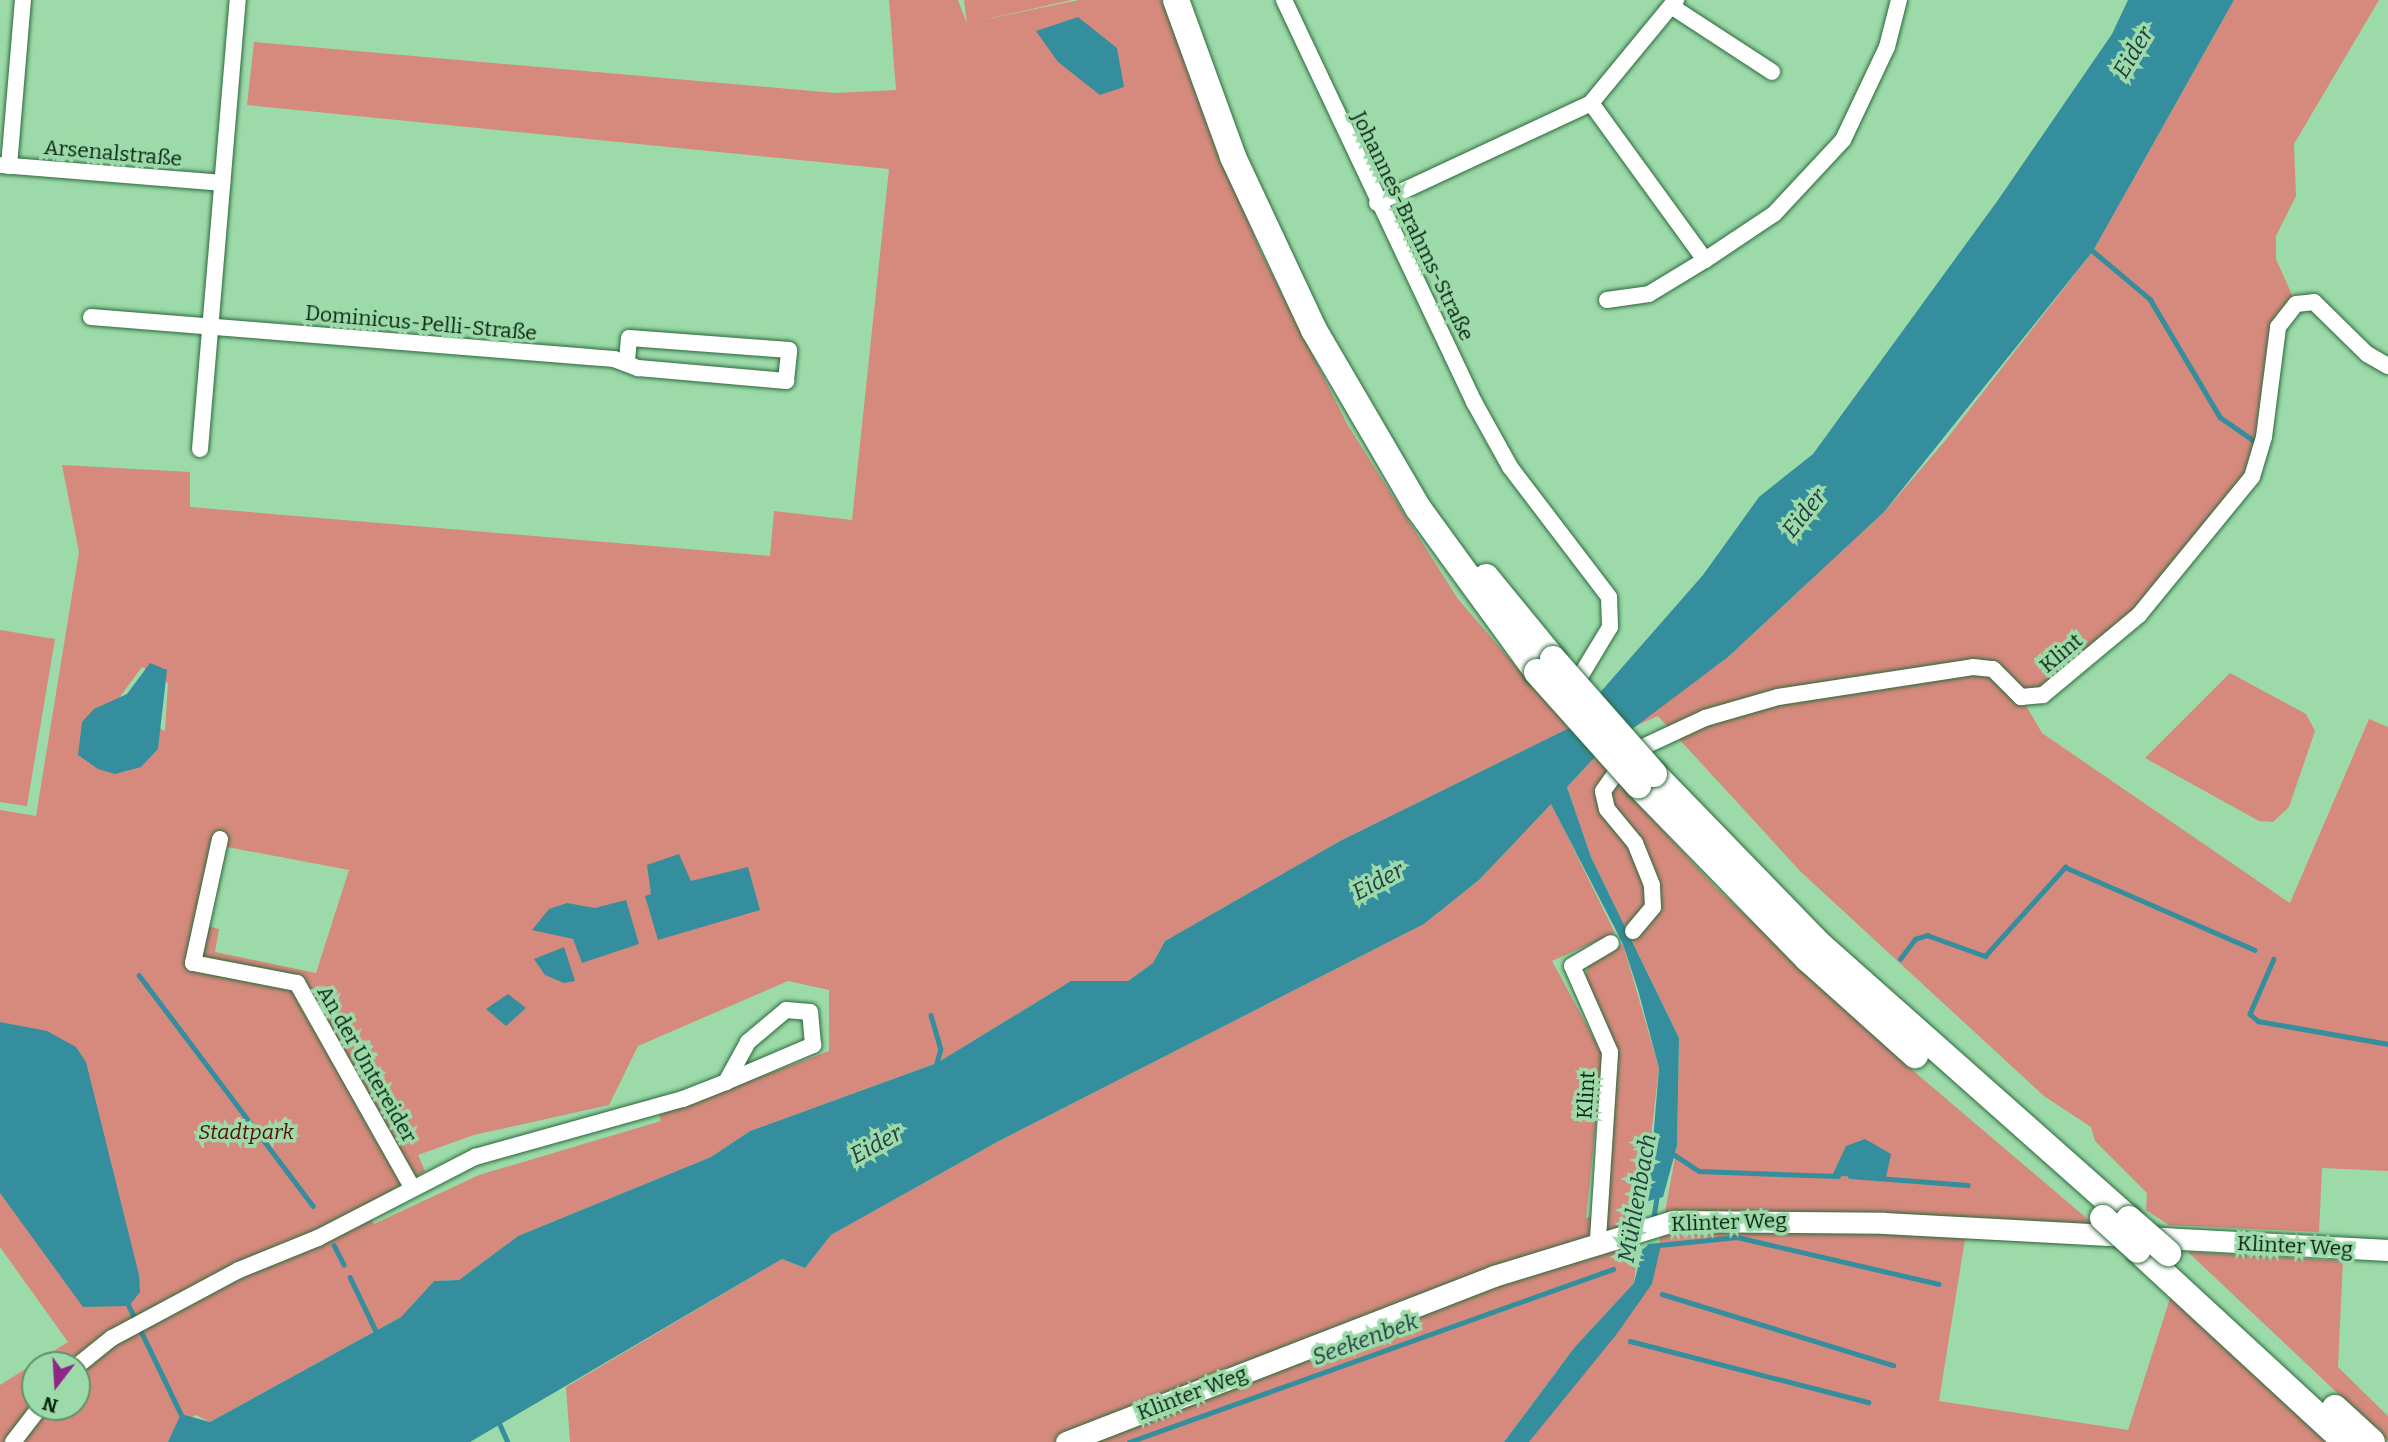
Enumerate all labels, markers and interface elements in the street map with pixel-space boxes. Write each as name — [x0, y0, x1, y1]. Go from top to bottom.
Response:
water label: Eider — [2107, 22, 2159, 82]
street label: Johannes-Brahms-Straße — [1346, 107, 1480, 345]
street label: Arsenalstraße — [43, 134, 183, 172]
street label: Dominicus-Pelli-Straße — [304, 300, 538, 346]
water label: Eider — [1776, 483, 1832, 543]
street label: Klint — [2034, 628, 2088, 678]
water label: Eider — [1347, 856, 1409, 906]
street label: An der Untereider — [312, 981, 422, 1147]
street label: Klint — [1572, 1070, 1600, 1120]
park label: Stadtpark — [198, 1119, 294, 1145]
water label: Eider — [845, 1119, 907, 1169]
water label: Mühlenbach — [1612, 1132, 1662, 1264]
street label: Klinter Weg — [1671, 1207, 1787, 1237]
street label: Klinter Weg — [2236, 1230, 2354, 1262]
water label: Seekenbek — [1308, 1307, 1422, 1371]
north arrow — [21, 1351, 91, 1421]
street label: Klinter Weg — [1133, 1360, 1251, 1426]
text: N — [40, 1392, 61, 1418]

